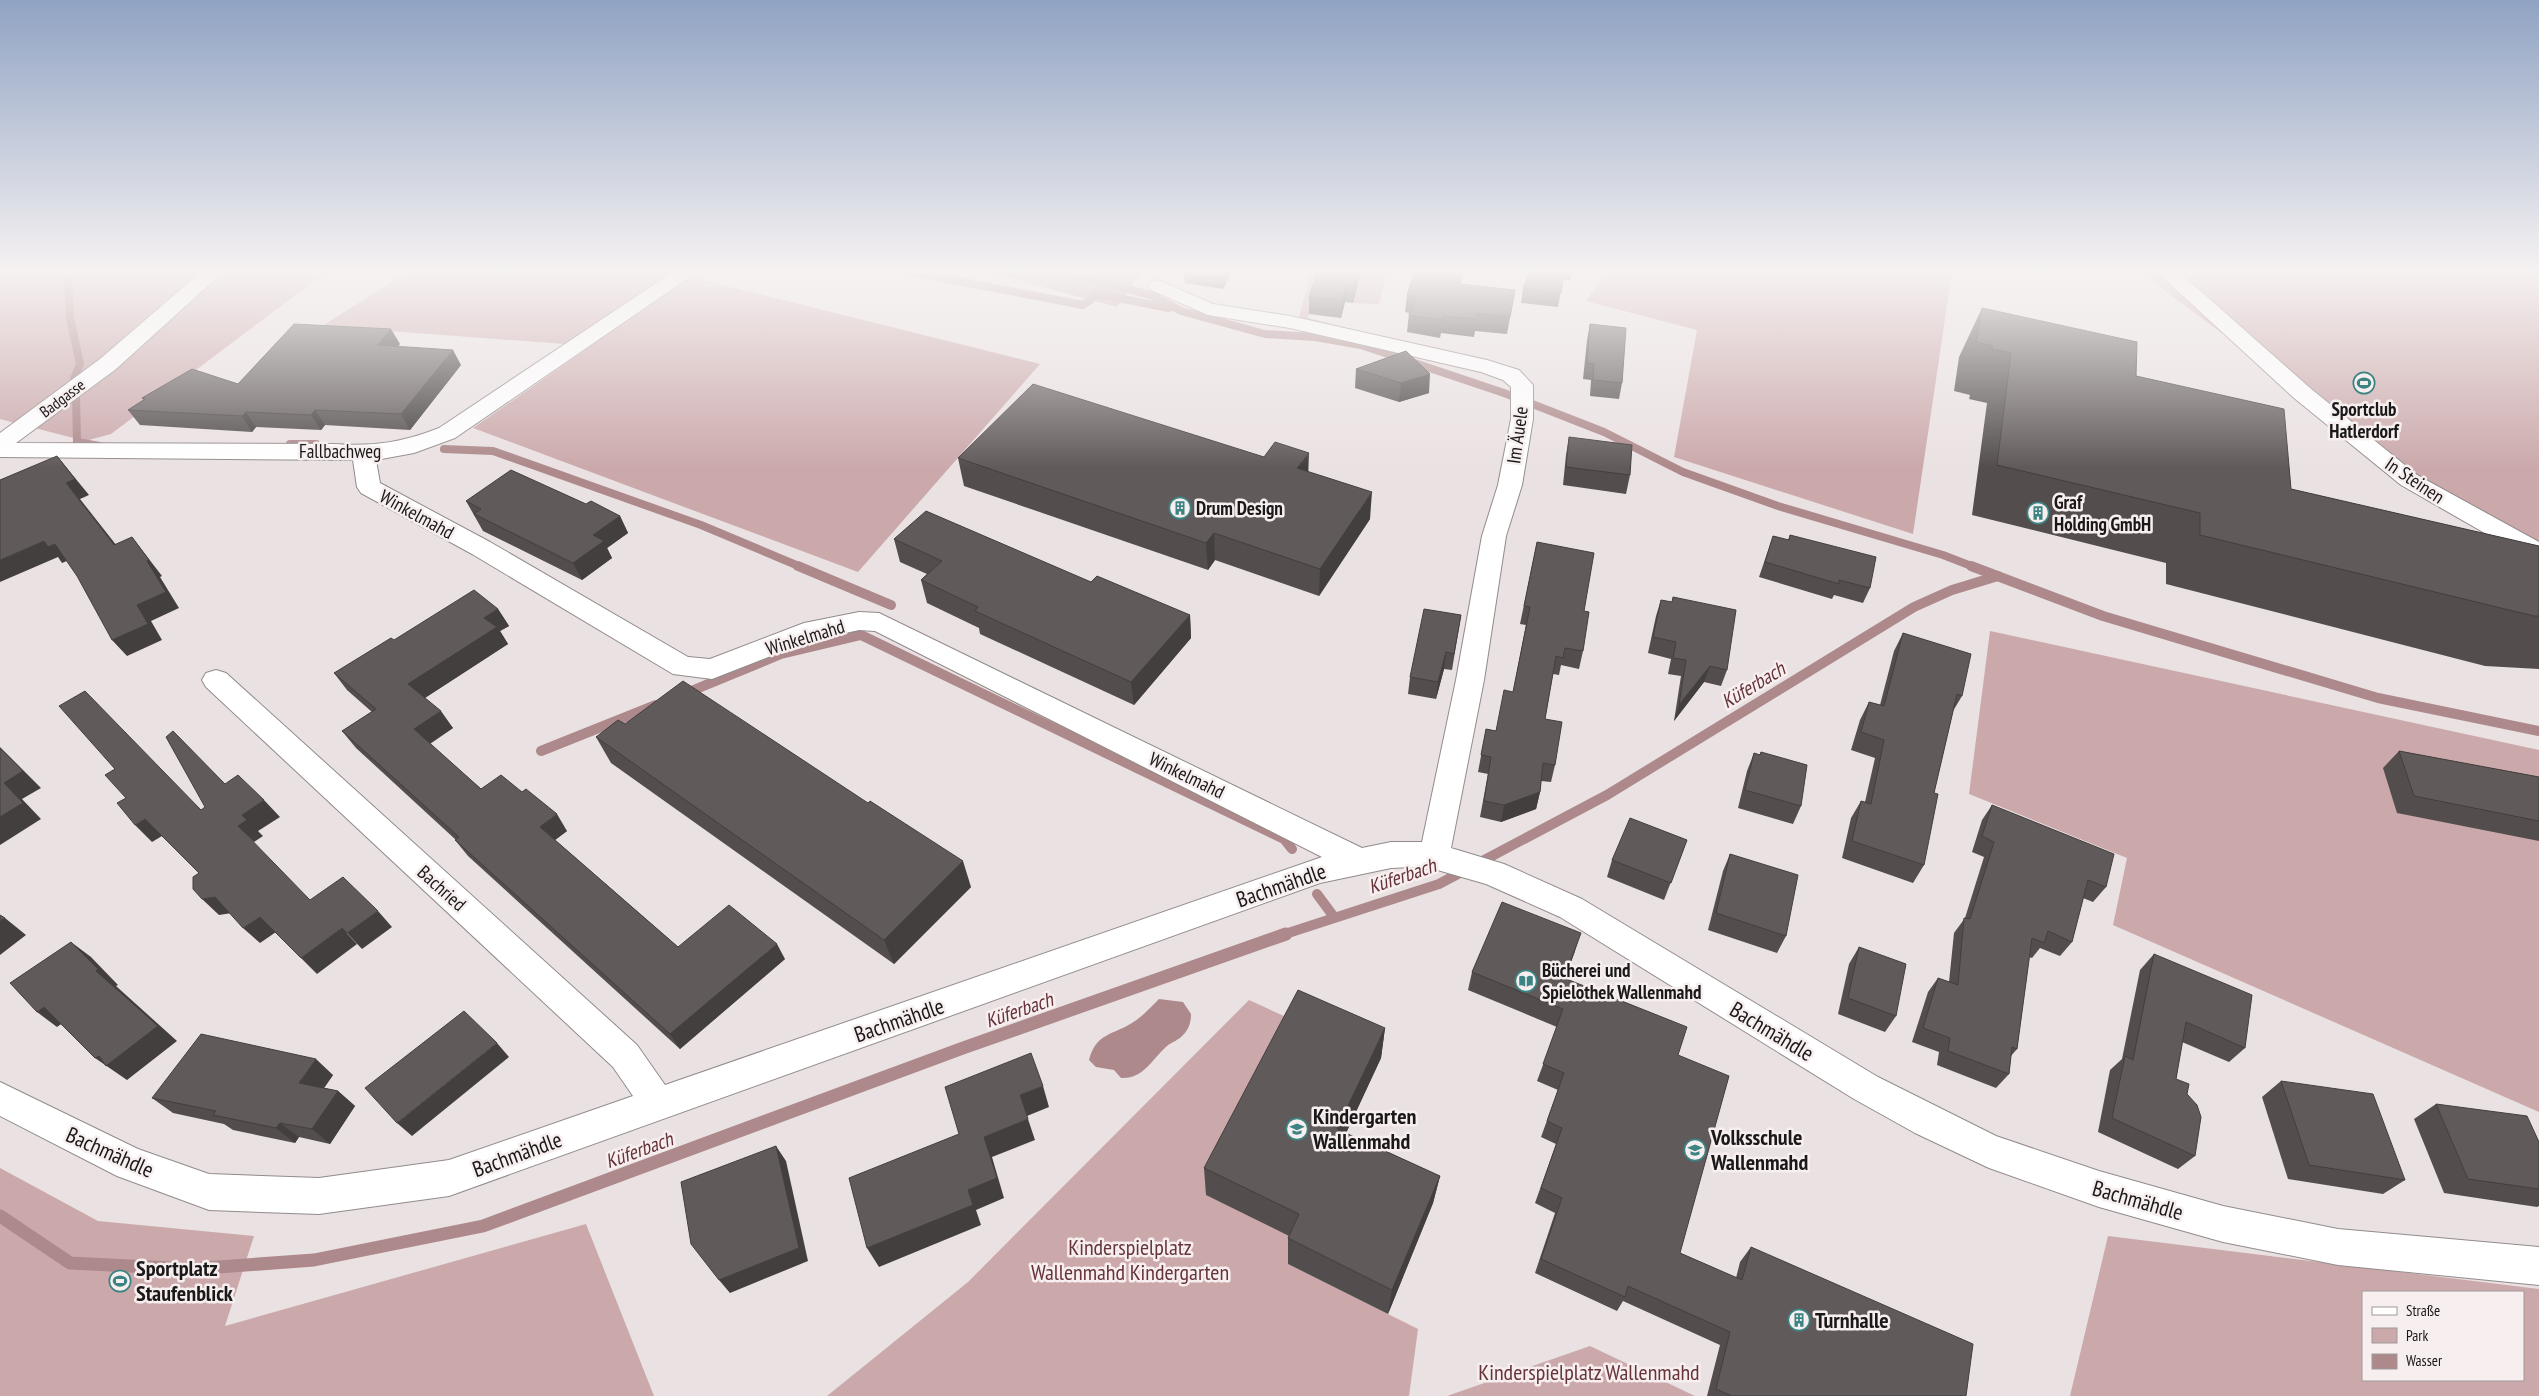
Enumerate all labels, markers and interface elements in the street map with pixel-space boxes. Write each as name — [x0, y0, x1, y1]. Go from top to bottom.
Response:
sports icon: Sportclub Hatlerdorf — [2352, 371, 2376, 395]
street label: Badgasse — [35, 374, 89, 422]
place label: Sportclub Hatlerdorf — [2329, 397, 2400, 443]
street label: Im Äuele — [1501, 405, 1533, 465]
street label: Fallbachweg — [299, 439, 381, 463]
street label: In Steinen — [2381, 451, 2449, 509]
street label: Winkelmahd — [376, 484, 458, 544]
place label: Graf Holding GmbH — [2054, 490, 2151, 536]
building icon: Drum Design — [1168, 496, 1192, 520]
place label: Drum Design — [1196, 496, 1283, 520]
building icon: Graf Holding GmbH — [2026, 501, 2050, 525]
street label: Winkelmahd — [763, 614, 847, 660]
water label: Küferbach — [1716, 655, 1791, 714]
street label: Winkelmahd — [1145, 746, 1229, 804]
water label: Küferbach — [1365, 852, 1440, 900]
street label: Bachmähdle — [1232, 857, 1330, 913]
street label: Bachried — [413, 860, 471, 916]
place label: Bücherei und Spielothek Wallenmahd — [1542, 958, 1701, 1004]
library icon: Bücherei und Spielothek Wallenmahd — [1514, 969, 1538, 993]
water label: Küferbach — [982, 986, 1057, 1034]
street label: Bachmähdle — [850, 992, 948, 1048]
street label: Bachmähdle — [1725, 995, 1819, 1067]
place label: Kindergarten Wallenmahd — [1312, 1102, 1417, 1155]
school or university icon: Kindergarten Wallenmahd — [1285, 1117, 1309, 1141]
street label: Bachmähdle — [62, 1120, 158, 1184]
place label: Volksschule Wallenmahd — [1710, 1123, 1808, 1176]
street label: Bachmähdle — [468, 1125, 566, 1183]
water label: Küferbach — [602, 1125, 677, 1174]
school or university icon: Volksschule Wallenmahd — [1683, 1138, 1707, 1162]
street label: Bachmähdle — [2089, 1174, 2187, 1226]
park label: Kinderspielplatz Wallenmahd Kindergarten — [1031, 1233, 1229, 1286]
place label: Sportplatz Staufenblick — [136, 1254, 234, 1307]
sports icon: Sportplatz Staufenblick — [108, 1269, 132, 1293]
legend — [2362, 1291, 2524, 1381]
text: Straße — [2406, 1301, 2440, 1320]
place label: Turnhalle — [1815, 1306, 1889, 1334]
building icon: Turnhalle — [1787, 1308, 1811, 1332]
text: Park — [2406, 1326, 2428, 1345]
text: Wasser — [2406, 1351, 2443, 1370]
park label: Kinderspielplatz Wallenmahd — [1478, 1358, 1700, 1386]

